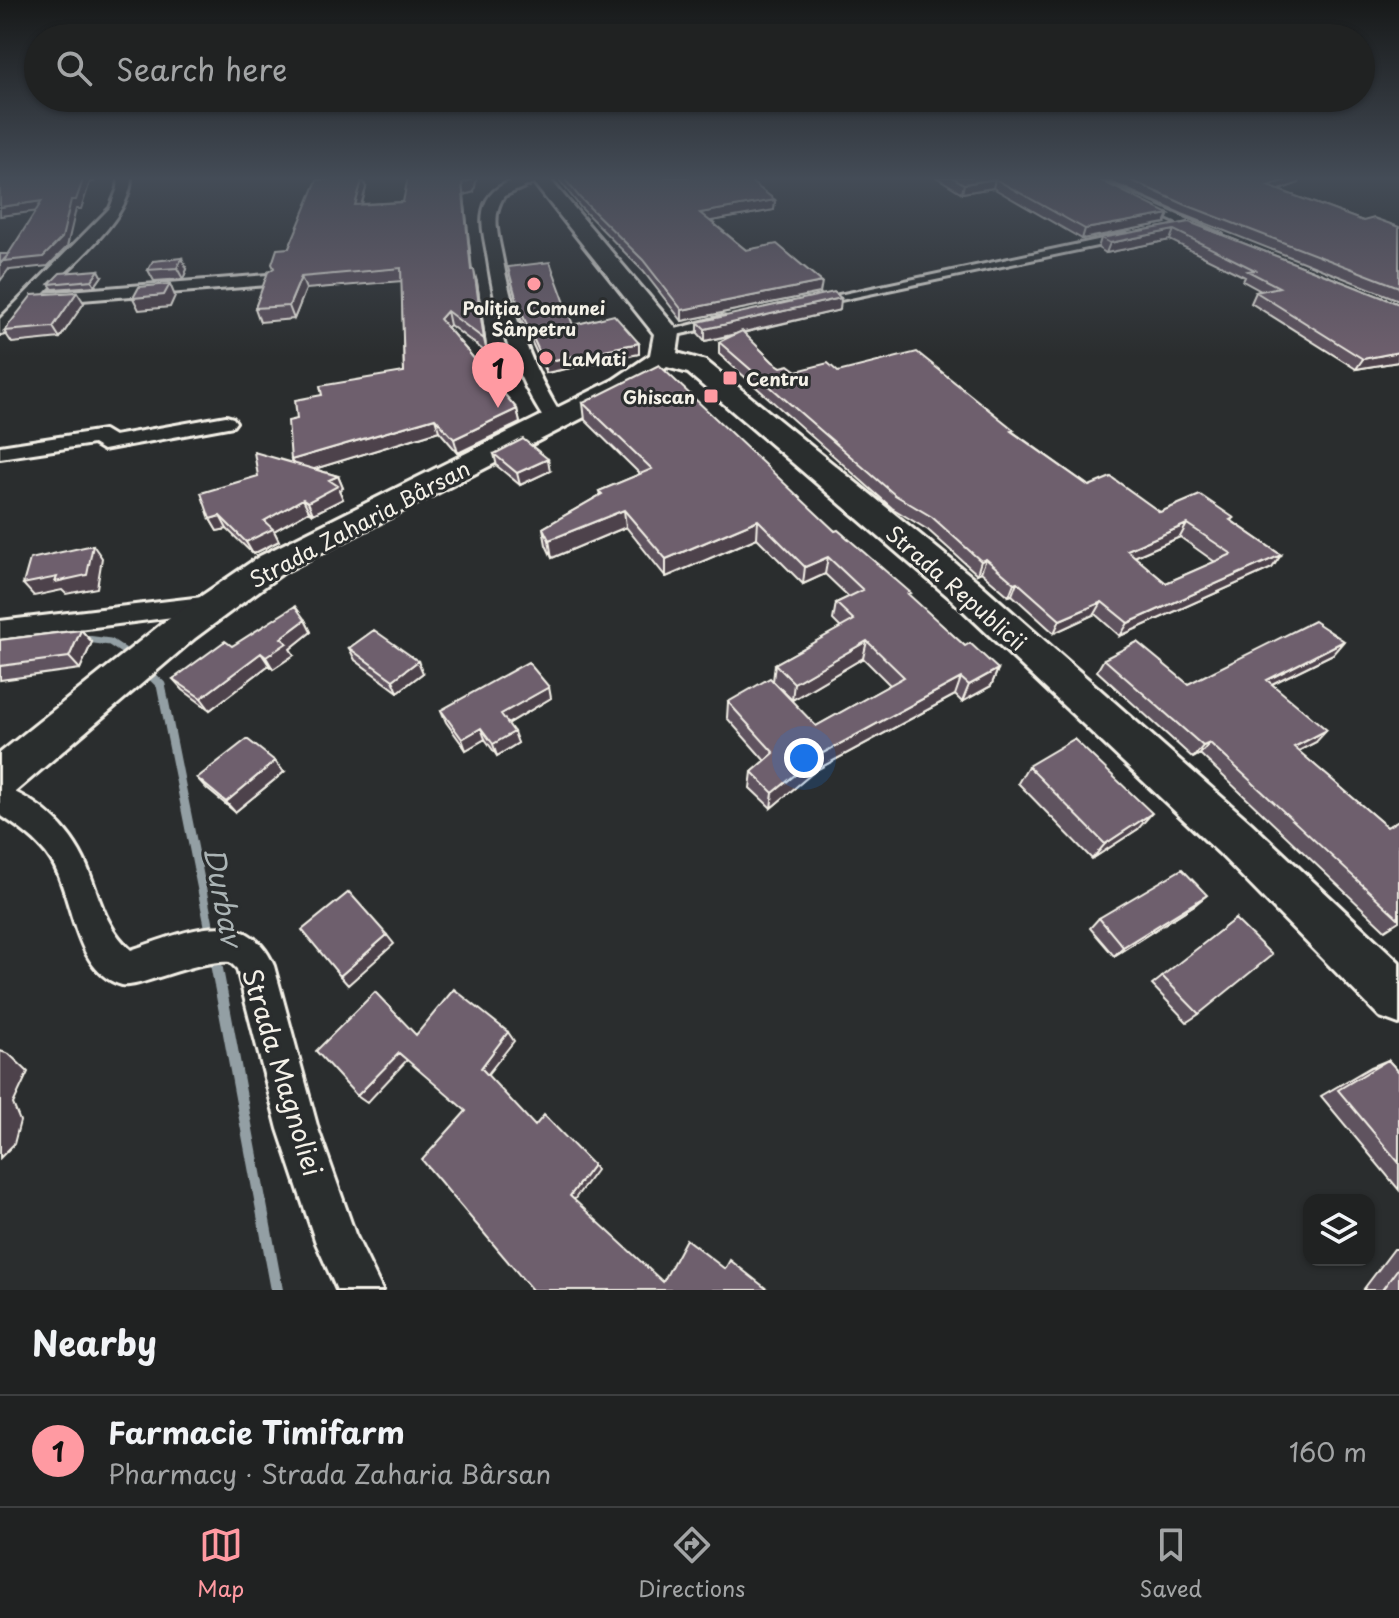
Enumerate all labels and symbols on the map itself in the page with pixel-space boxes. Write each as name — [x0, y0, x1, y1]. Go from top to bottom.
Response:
marker: Poliția Comunei Sânpetru — [525, 275, 543, 293]
place label: Poliția Comunei Sânpetru — [463, 294, 605, 342]
pin: 1 — [472, 342, 524, 408]
place label: LaMati — [562, 345, 626, 372]
marker: LaMati — [537, 349, 555, 367]
place label: Centru — [746, 365, 809, 392]
marker: Centru — [721, 369, 739, 387]
place label: Ghiscan — [623, 383, 695, 410]
marker: Ghiscan — [702, 387, 720, 405]
street label: Strada Zaharia Bârsan — [243, 451, 475, 595]
street label: Strada Republicii — [879, 516, 1035, 658]
your location — [784, 738, 824, 778]
water label: Durbav — [193, 843, 255, 953]
street label: Strada Magnoliei — [233, 963, 333, 1181]

